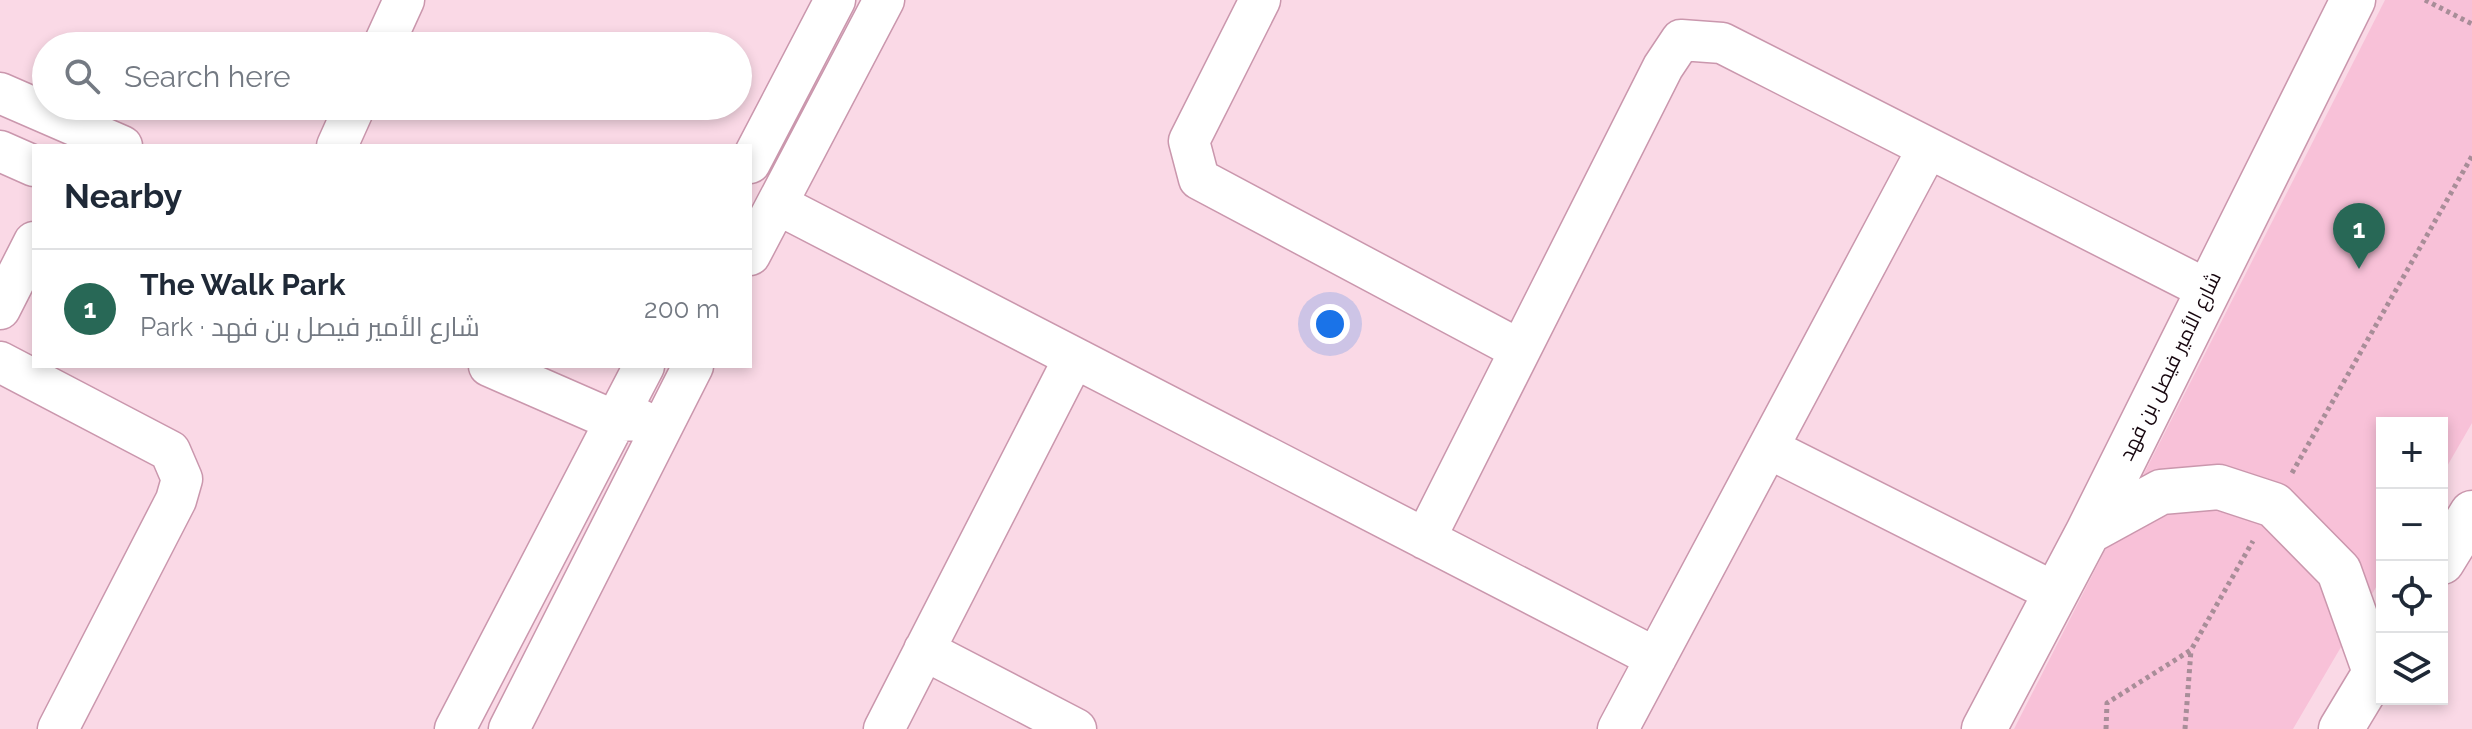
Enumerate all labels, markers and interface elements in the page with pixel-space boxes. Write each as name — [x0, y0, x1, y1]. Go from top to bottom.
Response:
search box — [32, 32, 752, 120]
icon: search — [60, 54, 104, 98]
text: Search here — [124, 59, 291, 94]
text: Nearby — [64, 176, 182, 216]
pin: 1 — [2333, 203, 2385, 269]
text: The Walk Park — [140, 267, 345, 302]
street label: شارع الأمير فيصل بن فهد — [2114, 268, 2228, 465]
text: 1 — [84, 294, 96, 324]
text: 200 m — [644, 294, 720, 324]
your location — [1310, 304, 1350, 344]
text: Park · شارع الأمير فيصل بن فهد — [140, 312, 480, 342]
map controls — [2376, 417, 2448, 705]
button: + — [2376, 417, 2448, 489]
button: − — [2376, 489, 2448, 561]
button: locate — [2376, 561, 2448, 633]
button: layers — [2376, 633, 2448, 705]

